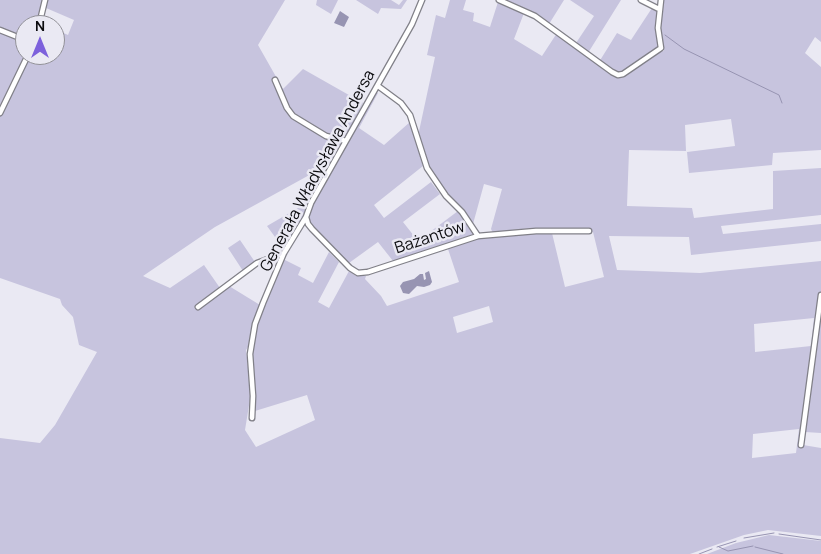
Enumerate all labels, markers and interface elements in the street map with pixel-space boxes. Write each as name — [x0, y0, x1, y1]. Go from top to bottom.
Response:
north arrow — [15, 15, 65, 65]
text: N — [35, 16, 45, 35]
street label: Generała Władysława Andersa — [257, 67, 379, 275]
street label: Bażantów — [393, 218, 467, 258]

